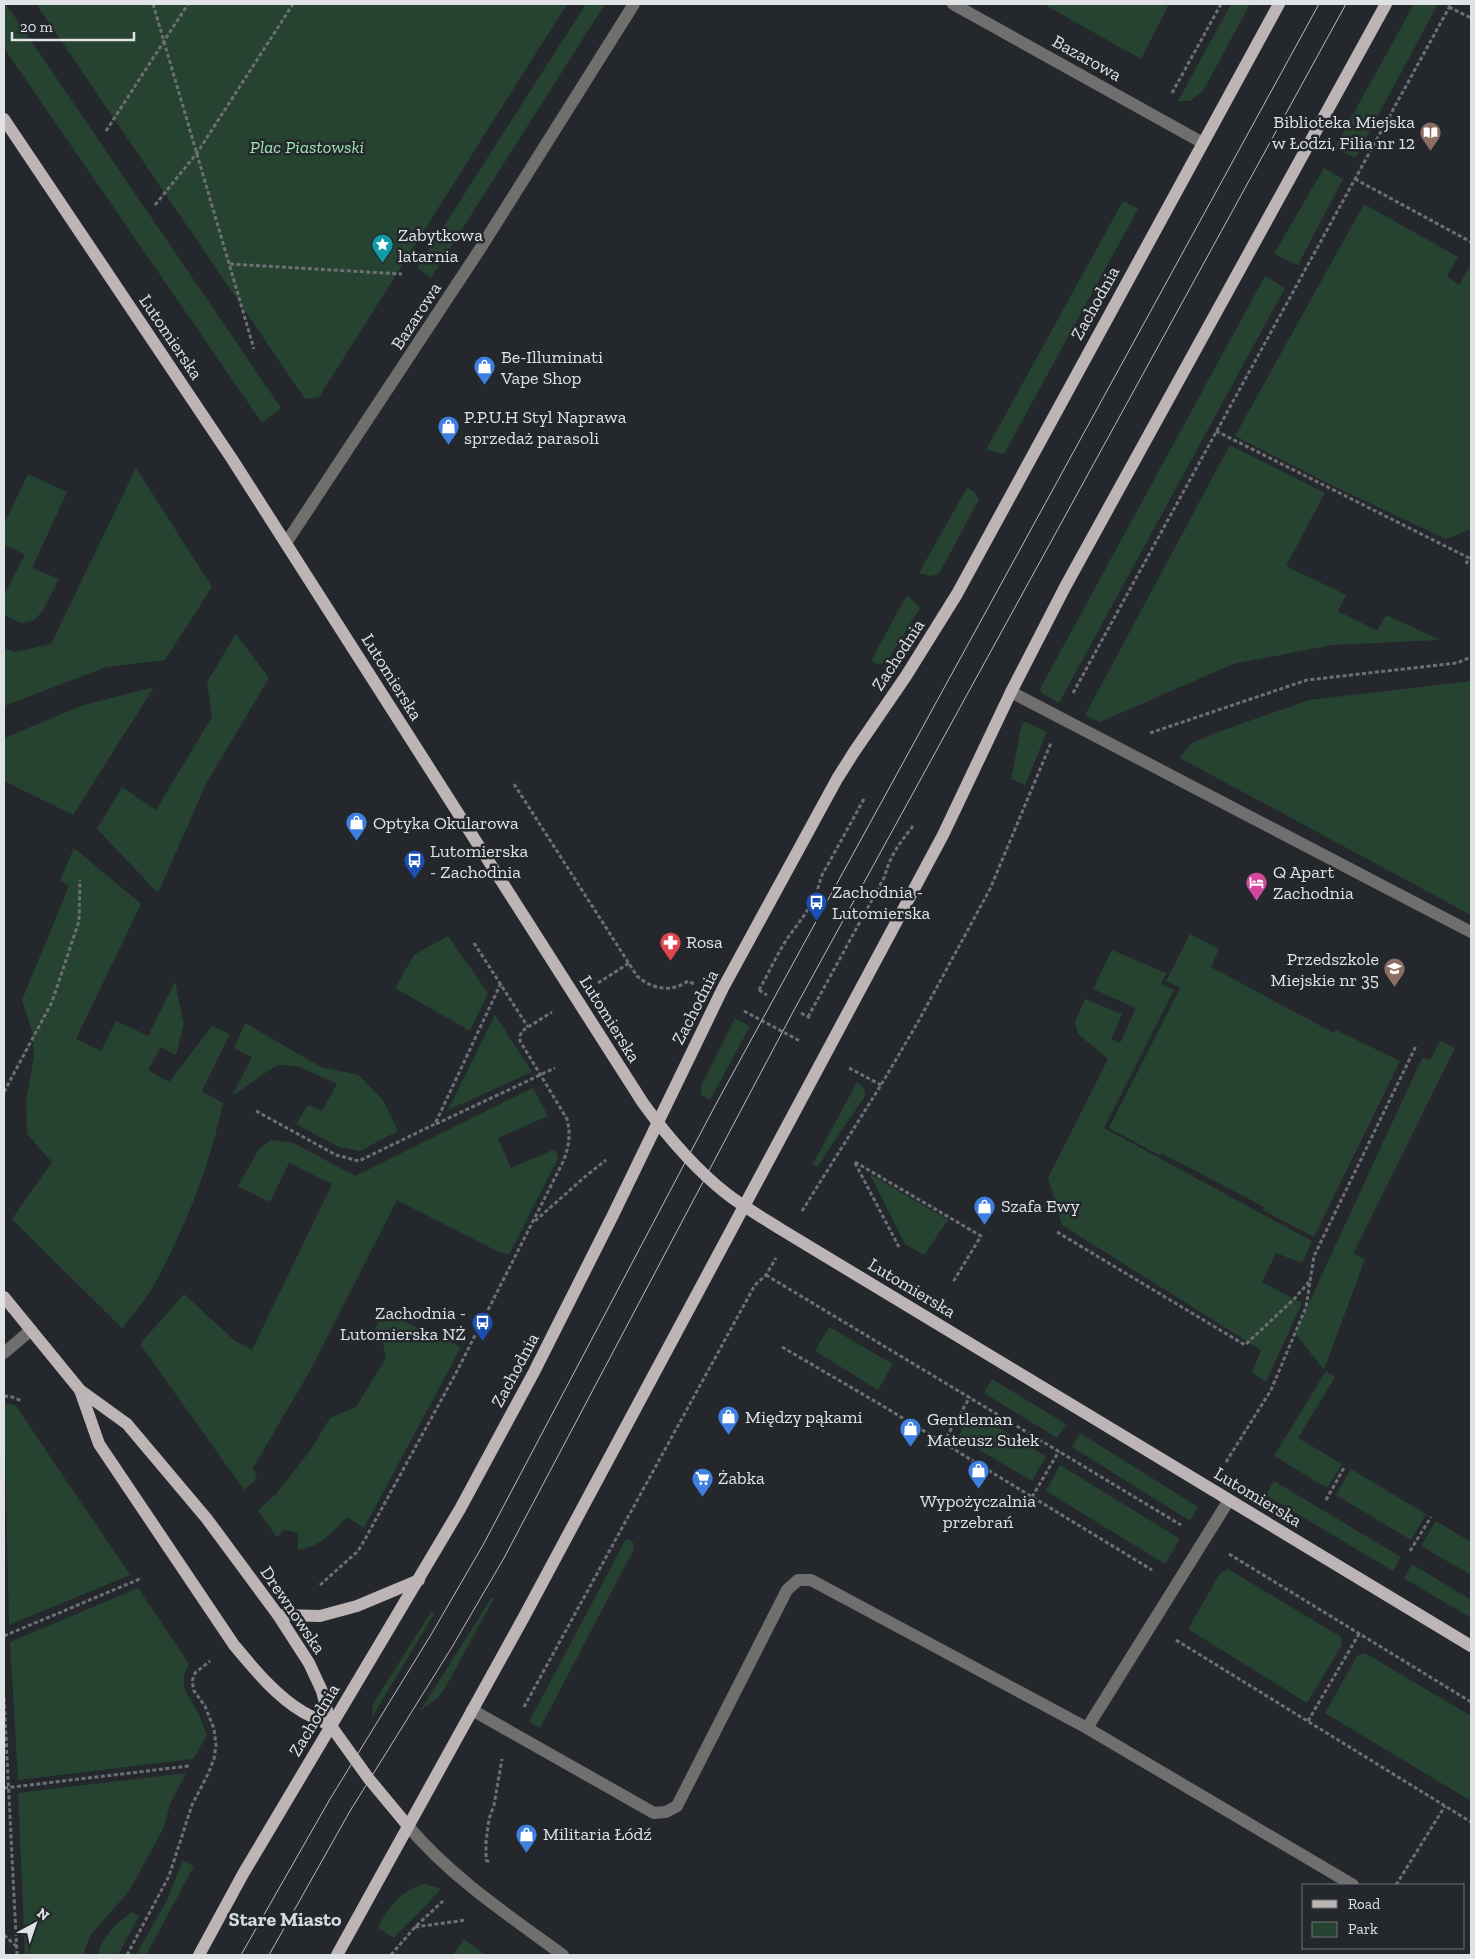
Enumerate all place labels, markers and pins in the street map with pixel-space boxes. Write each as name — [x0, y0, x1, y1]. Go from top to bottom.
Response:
place label: Biblioteka Miejska w Łodzi, Filia nr 12 — [1272, 111, 1415, 154]
library icon: Biblioteka Miejska w Łodzi, Filia nr 12 — [1419, 120, 1443, 151]
place label: Zabytkowa latarnia — [398, 224, 483, 267]
place icon: Zabytkowa latarnia — [370, 233, 394, 264]
place label: Be-Illuminati Vape Shop — [500, 346, 603, 389]
shop icon: Be-Illuminati Vape Shop — [473, 355, 497, 386]
place label: P.P.U.H Styl Naprawa sprzedaż parasoli — [464, 406, 627, 449]
shop icon: P.P.U.H Styl Naprawa sprzedaż parasoli — [436, 415, 460, 446]
shop icon: Optyka Okularowa — [345, 811, 369, 842]
place label: Optyka Okularowa — [373, 812, 519, 834]
place label: Lutomierska - Zachodnia — [430, 840, 529, 883]
bus stop icon: Lutomierska - Zachodnia — [402, 849, 426, 880]
place label: Q Apart Zachodnia — [1273, 861, 1354, 904]
hotel icon: Q Apart Zachodnia — [1245, 870, 1269, 901]
place label: Zachodnia - Lutomierska — [832, 881, 931, 924]
bus stop icon: Zachodnia - Lutomierska — [804, 890, 828, 921]
pharmacy icon: Rosa — [658, 930, 682, 961]
place label: Rosa — [686, 931, 723, 953]
place label: Przedszkole Miejskie nr 35 — [1271, 948, 1379, 991]
school or university icon: Przedszkole Miejskie nr 35 — [1383, 957, 1407, 988]
shop icon: Szafa Ewy — [973, 1194, 997, 1225]
place label: Szafa Ewy — [1001, 1195, 1080, 1217]
place label: Zachodnia - Lutomierska NŻ — [340, 1302, 466, 1345]
bus stop icon: Zachodnia - Lutomierska NŻ — [470, 1311, 494, 1342]
shop icon: Między pąkami — [717, 1405, 741, 1436]
place label: Między pąkami — [745, 1406, 863, 1428]
place label: Gentleman Mateusz Sułek — [927, 1408, 1040, 1451]
shop icon: Gentleman Mateusz Sułek — [899, 1417, 923, 1448]
shop icon: Wypożyczalnia przebrań — [966, 1459, 990, 1490]
supermarket icon: Żabka — [690, 1466, 714, 1497]
place label: Żabka — [718, 1467, 765, 1489]
place label: Wypożyczalnia przebrań — [920, 1490, 1036, 1533]
shop icon: Militaria Łódź — [515, 1822, 539, 1853]
place label: Militaria Łódź — [543, 1823, 652, 1845]

